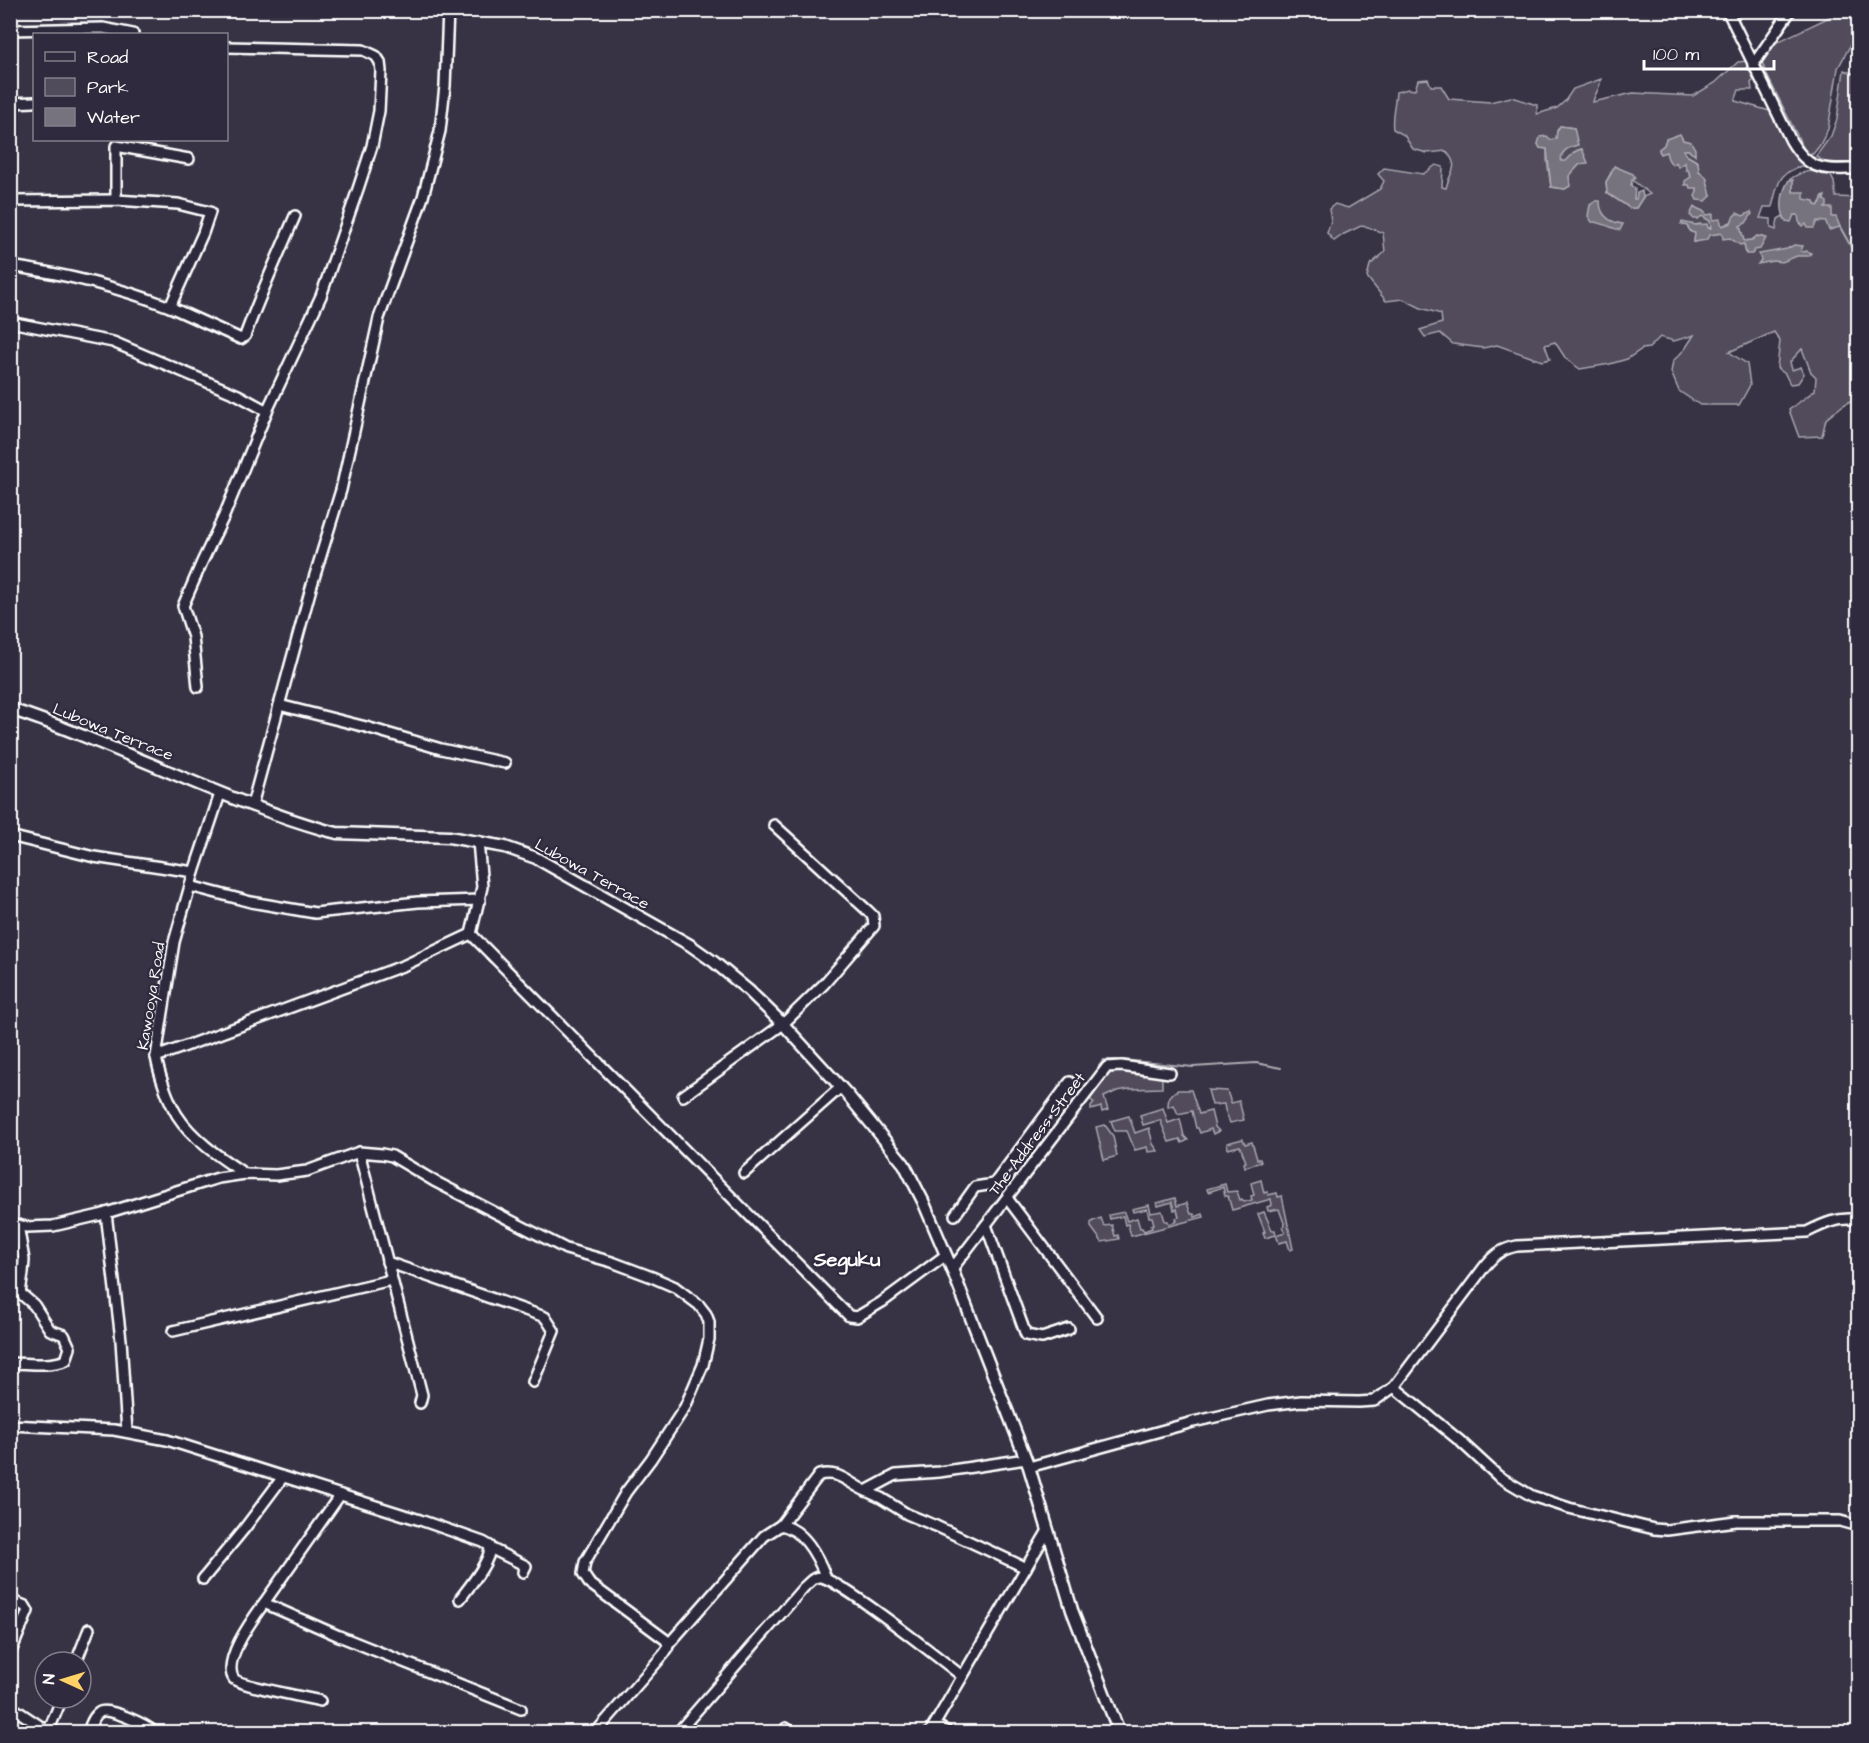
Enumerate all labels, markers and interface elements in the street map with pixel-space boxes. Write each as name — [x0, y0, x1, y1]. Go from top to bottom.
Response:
legend — [33, 33, 228, 141]
scale bar — [1644, 33, 1774, 71]
text: 100 m — [1653, 42, 1699, 67]
text: Road — [87, 45, 128, 70]
text: Park — [87, 75, 129, 100]
text: Water — [87, 105, 140, 130]
street label: Lubowa Terrace — [50, 698, 177, 766]
street label: Lubowa Terrace — [531, 833, 654, 915]
street label: Kawooya Road — [132, 941, 171, 1052]
street label: The Address Street — [983, 1067, 1091, 1200]
district label: Seguku — [813, 1246, 880, 1275]
north arrow — [33, 1650, 93, 1710]
text: N — [38, 1673, 60, 1685]

